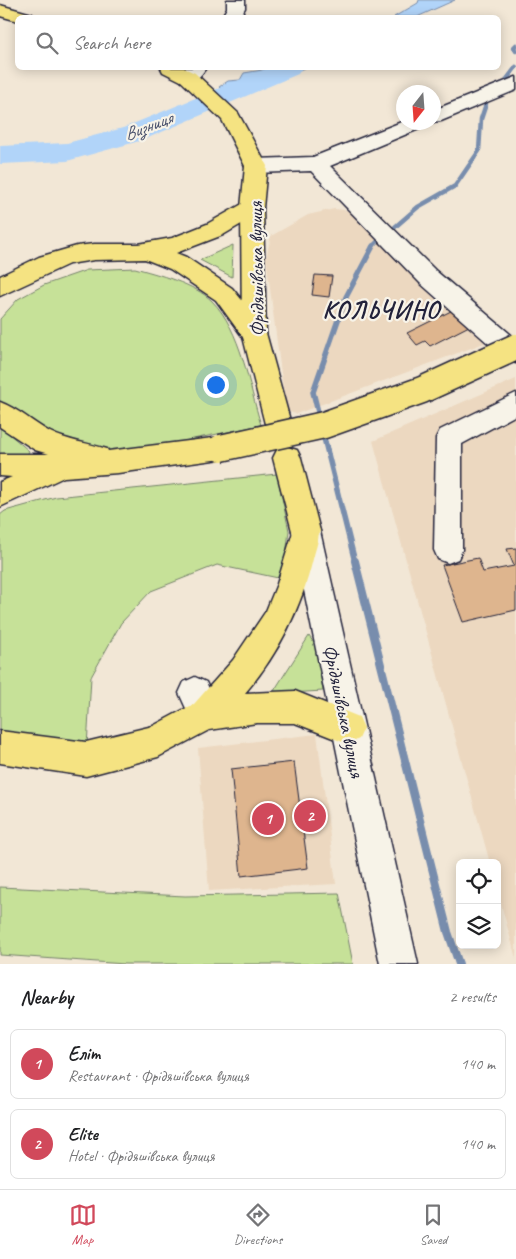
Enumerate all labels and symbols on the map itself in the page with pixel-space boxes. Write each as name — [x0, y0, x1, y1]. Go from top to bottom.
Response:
north arrow — [396, 85, 441, 130]
water label: Визниця — [121, 106, 178, 146]
street label: Фрідяшівська вулиця — [243, 201, 270, 337]
district label: КОЛЬЧИНО — [322, 294, 442, 326]
your location — [203, 372, 229, 398]
street label: Фрідяшівська вулиця — [317, 642, 370, 780]
pin: 2 — [294, 797, 326, 835]
pin: 1 — [252, 800, 284, 838]

